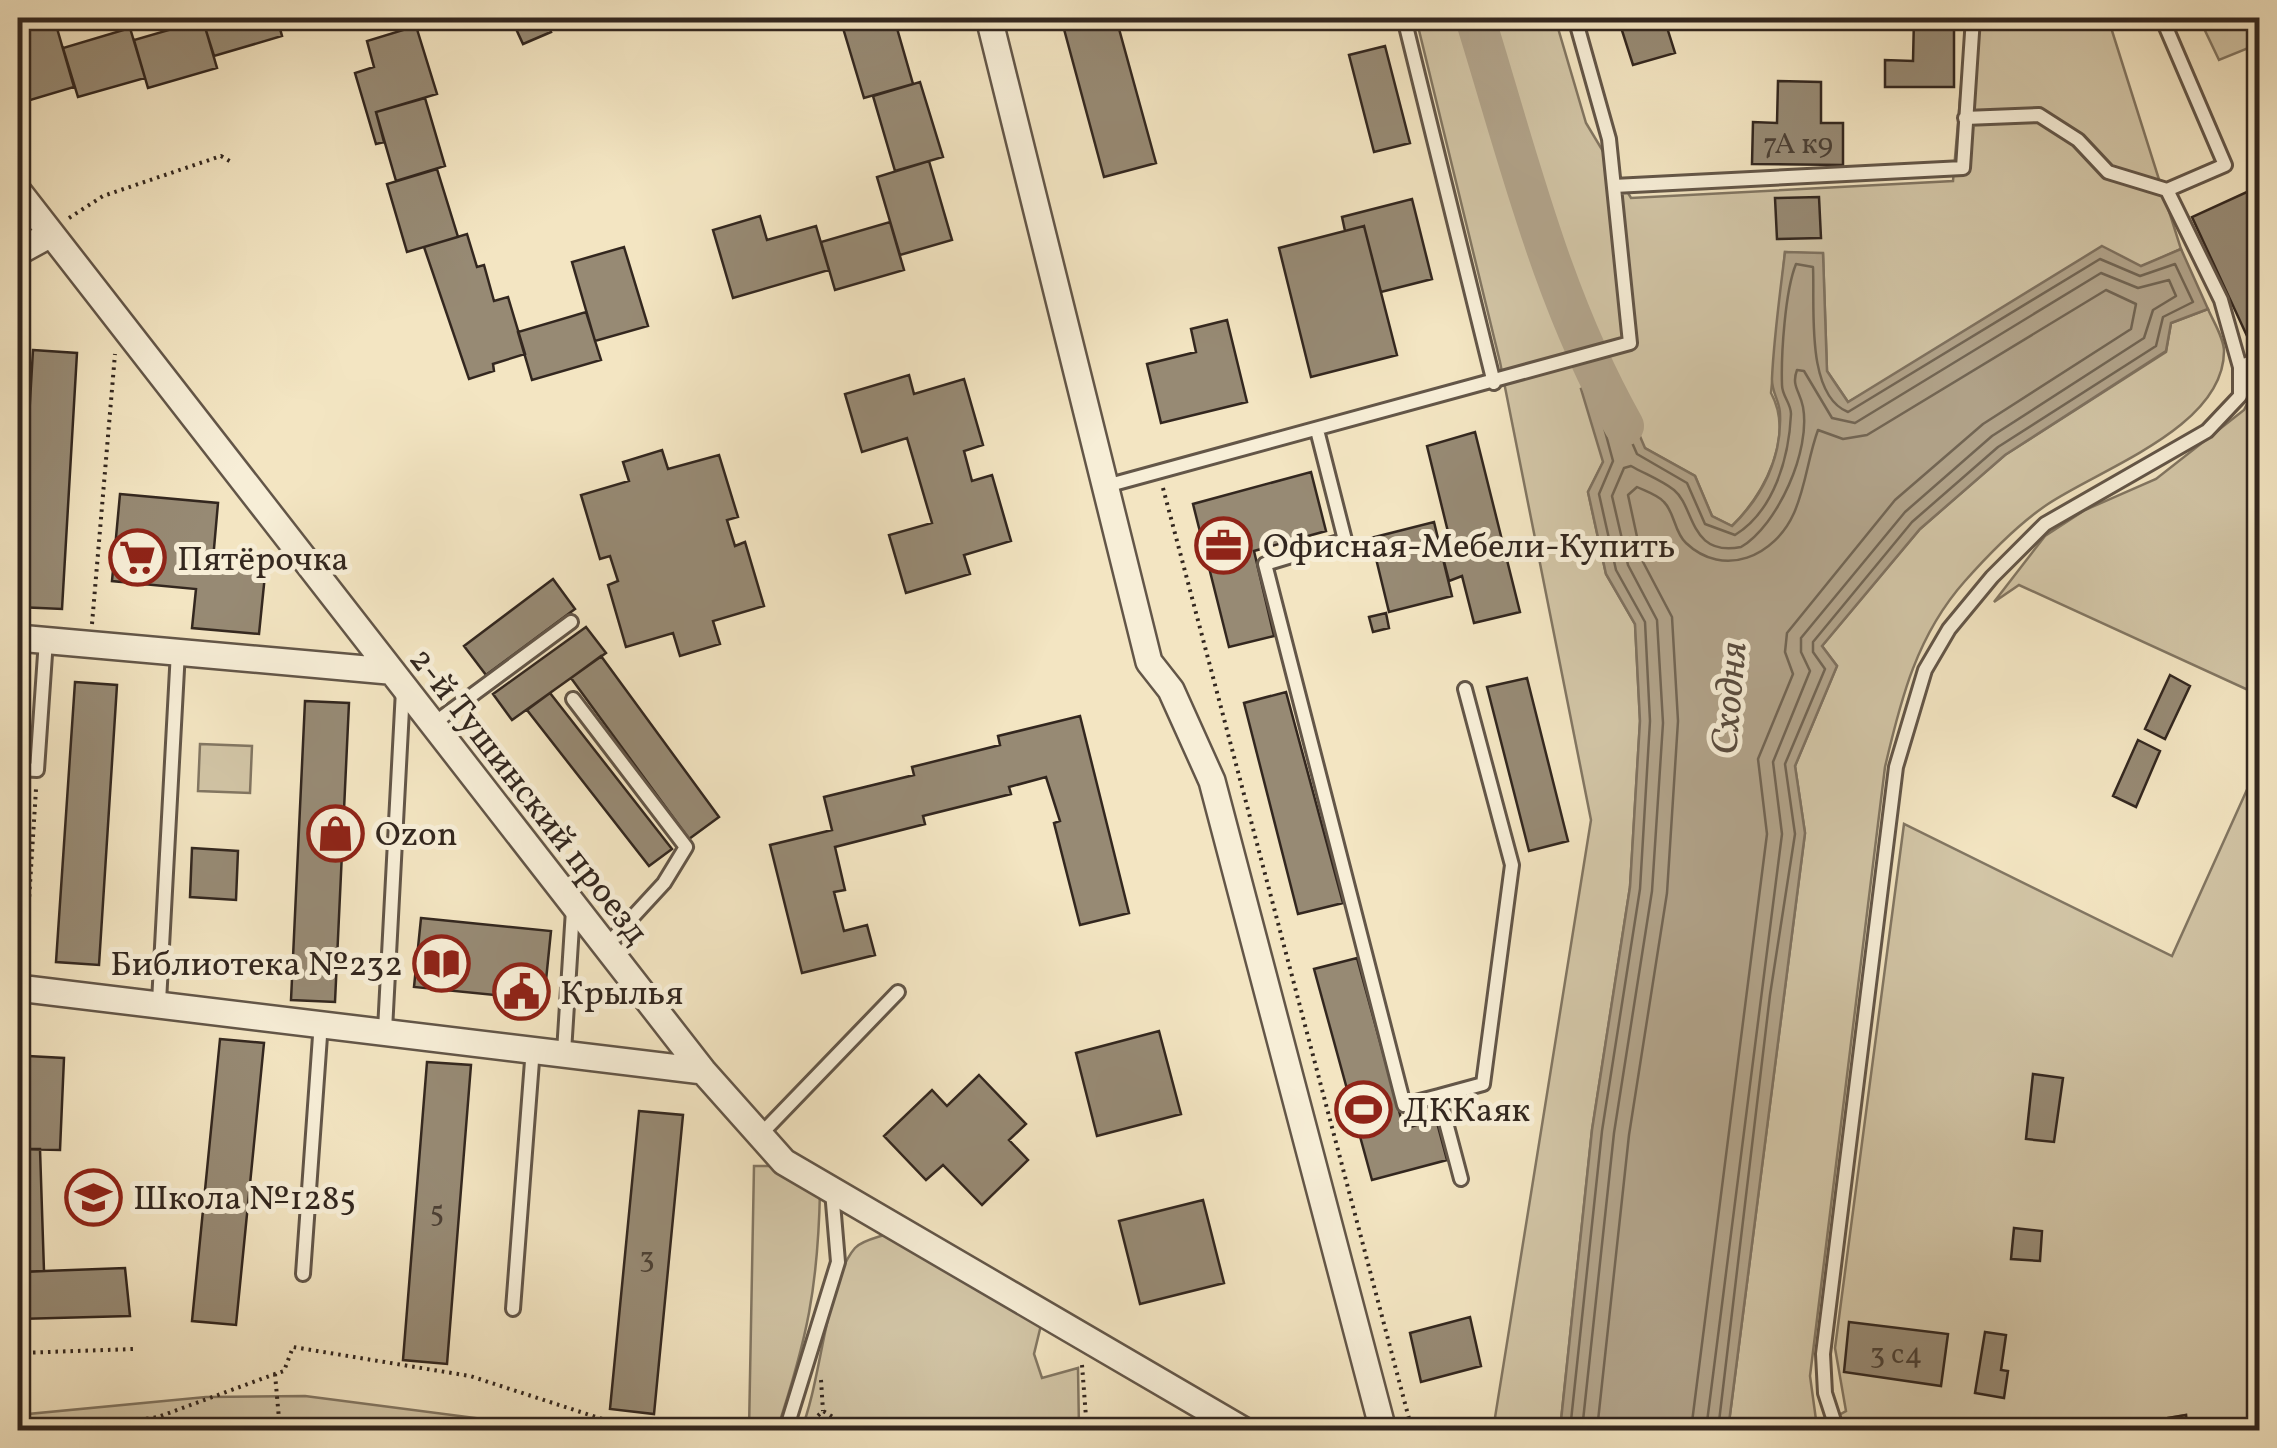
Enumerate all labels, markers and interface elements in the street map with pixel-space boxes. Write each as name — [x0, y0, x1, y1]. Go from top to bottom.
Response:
house number: 7А к9 — [1763, 124, 1833, 166]
office icon: Офисная-Мебели-Купить — [1194, 515, 1254, 575]
place label: Офисная-Мебели-Купить — [1263, 524, 1676, 572]
supermarket icon: Пятёрочка — [108, 528, 168, 588]
place label: Пятёрочка — [177, 537, 349, 585]
street label: 2-й Тушинский проезд — [396, 638, 659, 955]
water label: Сходня — [1700, 640, 1763, 757]
shop icon: Ozon — [306, 803, 366, 863]
place label: Ozon — [375, 812, 458, 860]
library icon: Библиотека №232 — [412, 933, 472, 993]
place label: Библиотека №232 — [110, 942, 403, 990]
public building icon: Крылья — [491, 962, 551, 1022]
place label: Крылья — [560, 971, 684, 1019]
sports icon: ДККаяк — [1334, 1079, 1394, 1139]
place label: ДККаяк — [1403, 1088, 1530, 1136]
school or university icon: Школа №1285 — [64, 1167, 124, 1227]
place label: Школа №1285 — [133, 1176, 356, 1224]
house number: 5 — [430, 1192, 444, 1234]
house number: 3 — [639, 1238, 655, 1280]
house number: 3 с4 — [1870, 1334, 1922, 1376]

